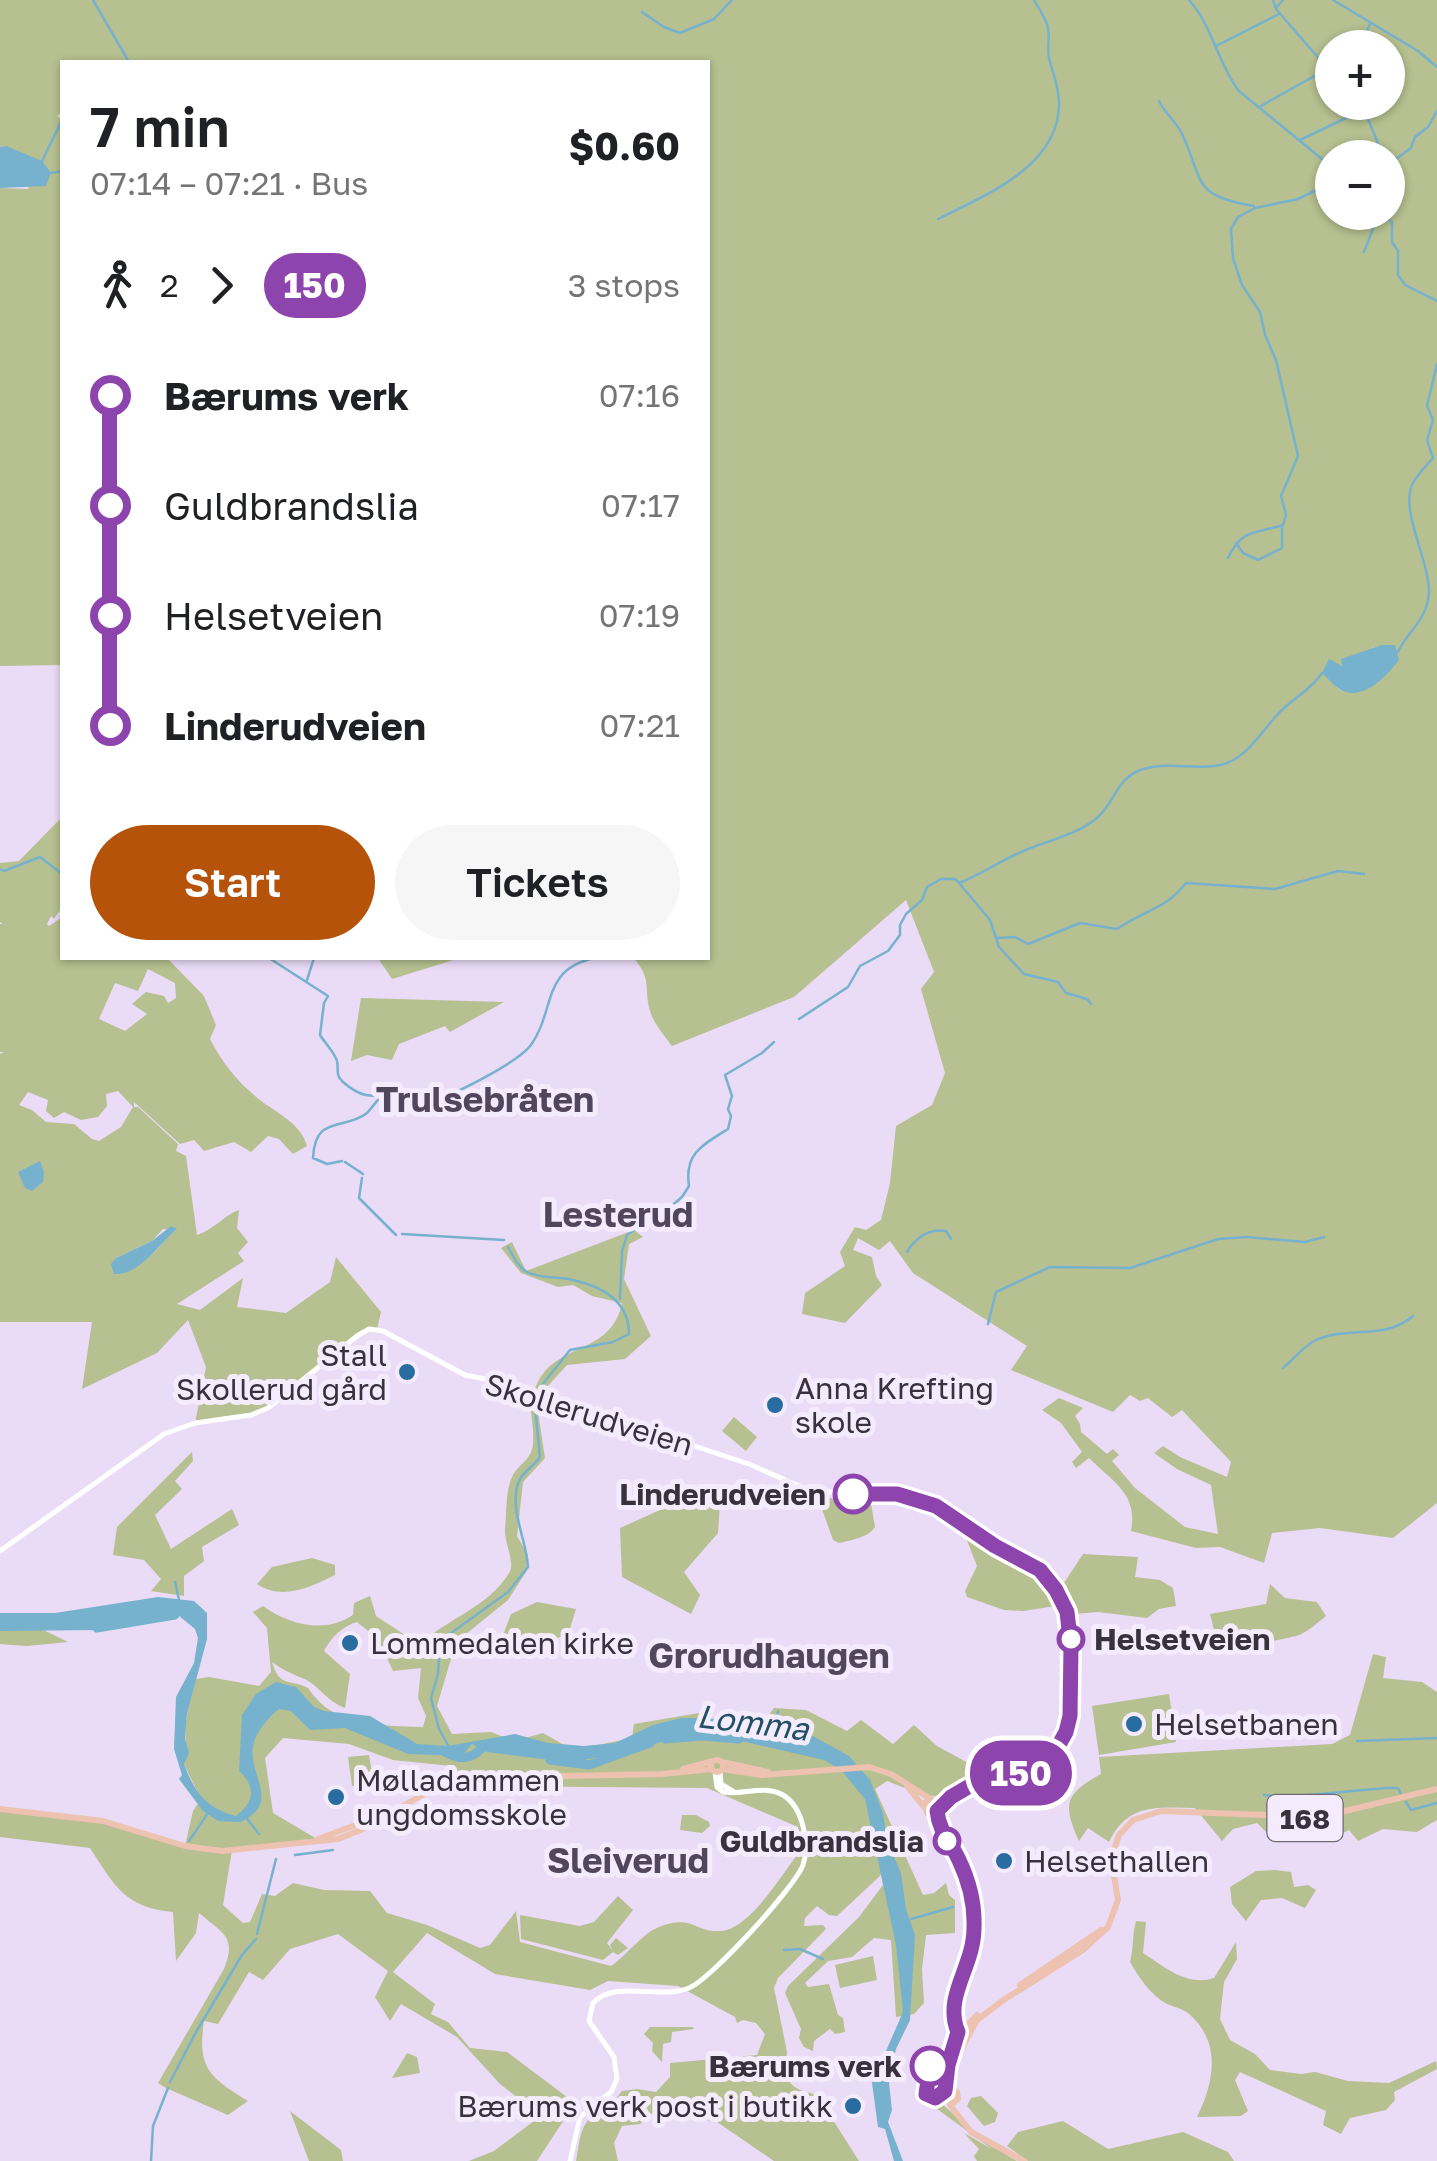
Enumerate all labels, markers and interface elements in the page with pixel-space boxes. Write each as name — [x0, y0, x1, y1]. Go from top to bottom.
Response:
map controls — [1315, 30, 1405, 230]
button: + — [1315, 30, 1405, 120]
text: 7 min — [90, 93, 230, 159]
text: $0.60 — [569, 123, 680, 168]
button: − — [1315, 140, 1405, 230]
text: 07:14 – 07:21 · Bus — [90, 164, 368, 202]
icon: walk — [90, 258, 145, 313]
icon: forward — [194, 258, 249, 313]
text: 150 — [284, 264, 346, 306]
text: 2 — [160, 266, 179, 304]
text: 3 stops — [568, 266, 680, 304]
text: Bærums verk — [164, 373, 409, 418]
text: 07:16 — [599, 376, 680, 414]
text: Guldbrandslia — [164, 483, 419, 528]
text: 07:17 — [601, 486, 680, 524]
text: Helsetveien — [164, 593, 383, 638]
text: 07:19 — [599, 596, 680, 634]
text: Linderudveien — [164, 703, 426, 748]
text: 07:21 — [600, 706, 680, 744]
button: Start — [90, 825, 375, 940]
button: Tickets — [395, 825, 680, 940]
district label: Trulsebråten — [376, 1078, 594, 1120]
district label: Lesterud — [543, 1193, 693, 1235]
place label: Stall Skollerud gård — [176, 1337, 387, 1407]
marker: Stall Skollerud gård — [396, 1361, 418, 1383]
street label: Skollerudveien — [481, 1365, 697, 1463]
place label: Anna Krefting skole — [795, 1370, 994, 1440]
marker: Anna Krefting skole — [764, 1394, 786, 1416]
marker: Linderudveien — [834, 1475, 872, 1513]
place label: Linderudveien — [619, 1476, 826, 1512]
place label: Helsetveien — [1094, 1621, 1270, 1657]
place label: Lommedalen kirke — [370, 1625, 634, 1661]
marker: Helsetveien — [1058, 1626, 1084, 1652]
marker: Lommedalen kirke — [339, 1632, 361, 1654]
district label: Grorudhaugen — [648, 1634, 890, 1676]
water label: Lomma — [695, 1696, 813, 1748]
place label: Helsetbanen — [1154, 1706, 1339, 1742]
marker: Helsetbanen — [1123, 1713, 1145, 1735]
line badge: 150 — [964, 1740, 1078, 1806]
text: 150 — [990, 1752, 1052, 1794]
place label: Mølladammen ungdomsskole — [356, 1762, 567, 1832]
marker: Mølladammen ungdomsskole — [325, 1786, 347, 1808]
road number: 168 — [1268, 1795, 1342, 1841]
place label: Guldbrandslia — [720, 1823, 924, 1859]
marker: Guldbrandslia — [934, 1828, 960, 1854]
district label: Sleiverud — [547, 1839, 709, 1881]
place label: Helsethallen — [1024, 1843, 1209, 1879]
marker: Helsethallen — [993, 1850, 1015, 1872]
marker: Bærums verk — [911, 2047, 949, 2085]
place label: Bærums verk — [709, 2048, 903, 2084]
place label: Bærums verk post i butikk — [457, 2088, 833, 2124]
marker: Bærums verk post i butikk — [842, 2095, 864, 2117]

